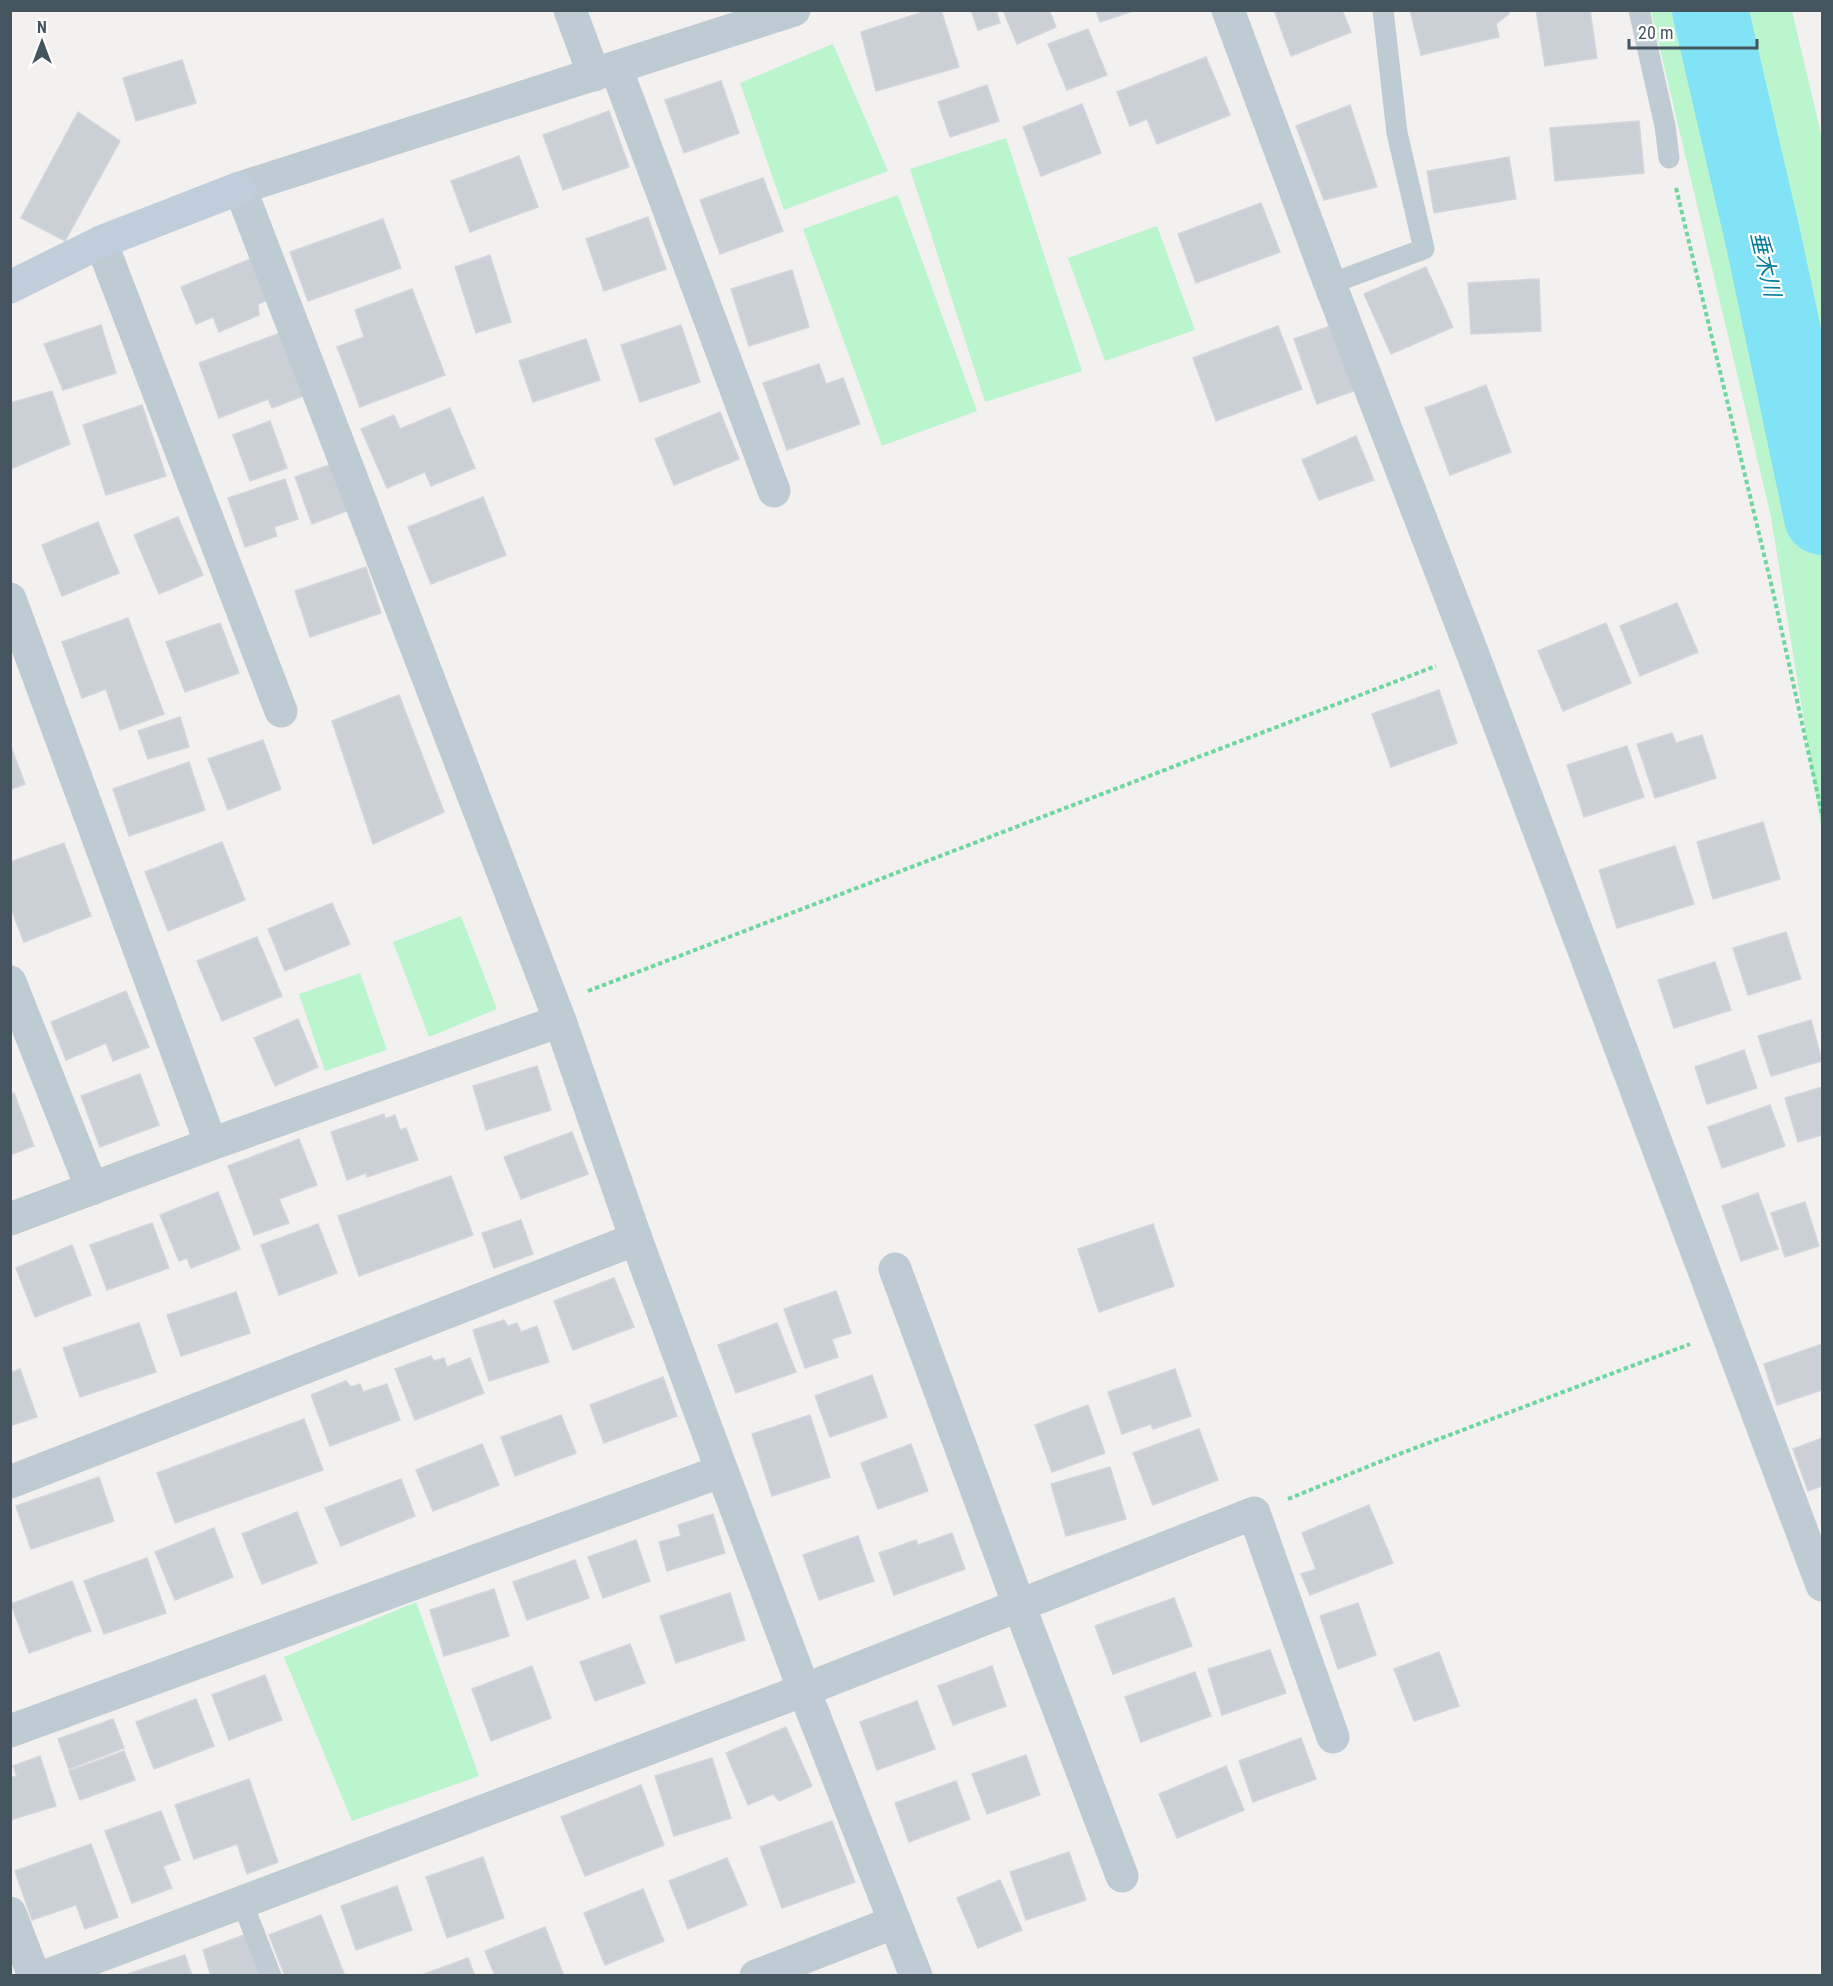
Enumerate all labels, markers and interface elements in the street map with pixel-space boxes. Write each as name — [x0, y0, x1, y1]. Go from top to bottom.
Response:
north arrow — [12, 12, 72, 72]
scale bar — [1629, 12, 1756, 50]
text: N — [37, 18, 47, 37]
text: 20 m — [1638, 22, 1673, 43]
water label: 垂木川 — [1746, 229, 1786, 301]

